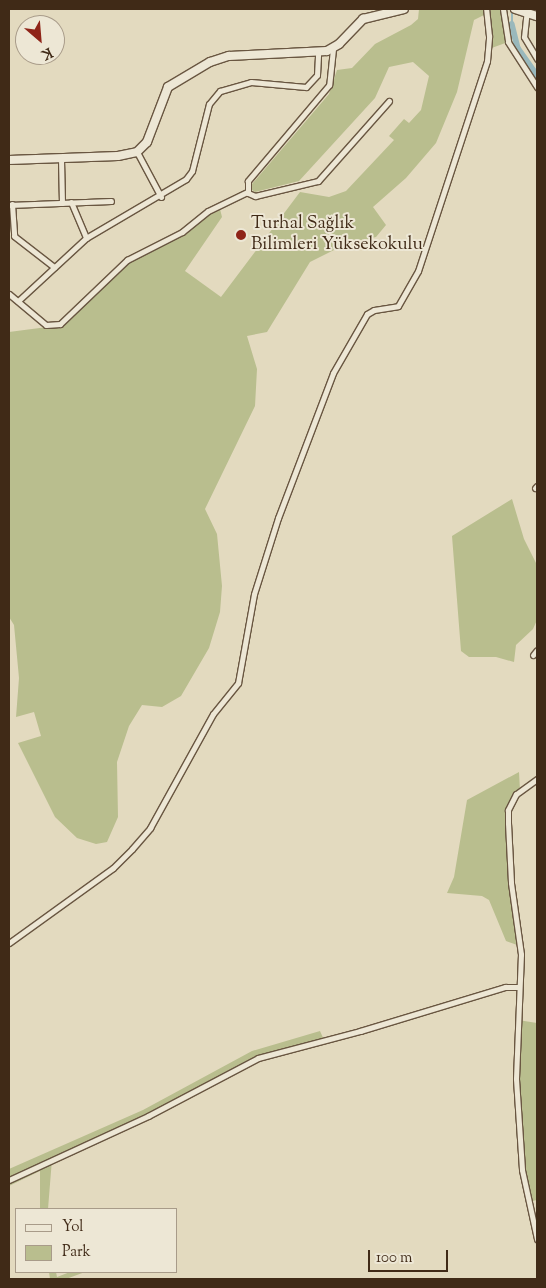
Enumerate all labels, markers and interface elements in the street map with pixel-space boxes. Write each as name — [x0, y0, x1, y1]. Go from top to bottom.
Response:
north arrow — [15, 15, 65, 65]
text: K — [37, 41, 55, 64]
place label: Turhal Sağlık Bilimleri Yüksekokulu — [251, 214, 423, 256]
marker: Turhal Sağlık Bilimleri Yüksekokulu — [235, 229, 247, 241]
legend — [15, 1208, 178, 1273]
text: Yol — [62, 1217, 84, 1238]
scale bar — [371, 1240, 451, 1272]
text: Park — [62, 1242, 91, 1263]
text: 100 m — [376, 1248, 412, 1269]

